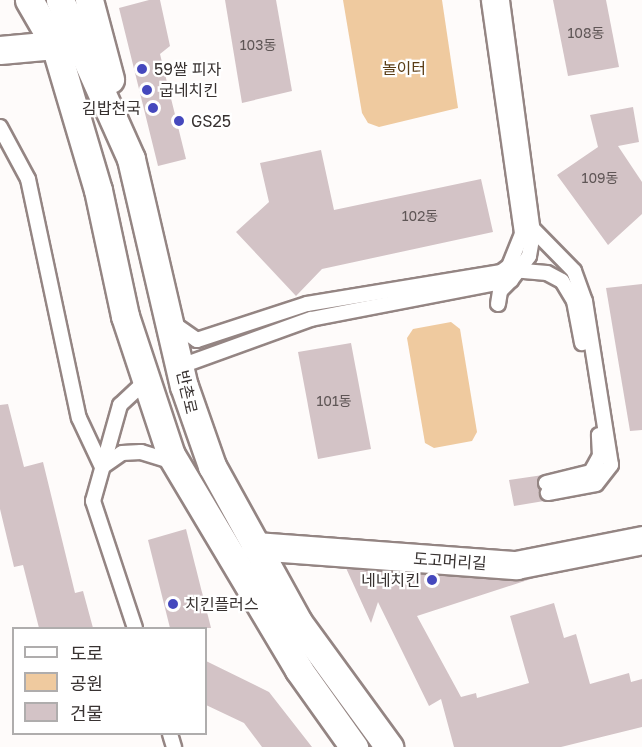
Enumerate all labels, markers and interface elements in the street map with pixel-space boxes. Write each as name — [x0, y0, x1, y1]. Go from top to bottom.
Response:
house number: 108동 — [568, 25, 604, 41]
house number: 103동 — [240, 37, 276, 53]
park label: 놀이터 — [382, 58, 426, 78]
place label: 59쌀 피자 — [154, 59, 221, 79]
marker: 59쌀 피자 — [135, 62, 149, 76]
place label: 굽네치킨 — [159, 80, 218, 100]
marker: 굽네치킨 — [140, 83, 154, 97]
place label: 김밥천국 — [82, 98, 141, 118]
marker: 김밥천국 — [146, 101, 160, 115]
place label: GS25 — [191, 111, 231, 131]
marker: GS25 — [172, 114, 186, 128]
house number: 109동 — [582, 170, 618, 186]
house number: 102동 — [402, 208, 438, 224]
street label: 반촌로 — [173, 368, 201, 416]
house number: 101동 — [316, 393, 352, 409]
street label: 도고머리길 — [413, 549, 487, 573]
place label: 네네치킨 — [361, 570, 420, 590]
marker: 네네치킨 — [425, 573, 439, 587]
place label: 치킨플러스 — [185, 594, 259, 614]
marker: 치킨플러스 — [166, 597, 180, 611]
legend — [12, 627, 207, 735]
text: 도로 — [70, 642, 103, 664]
text: 공원 — [70, 672, 103, 694]
text: 건물 — [70, 702, 103, 724]

